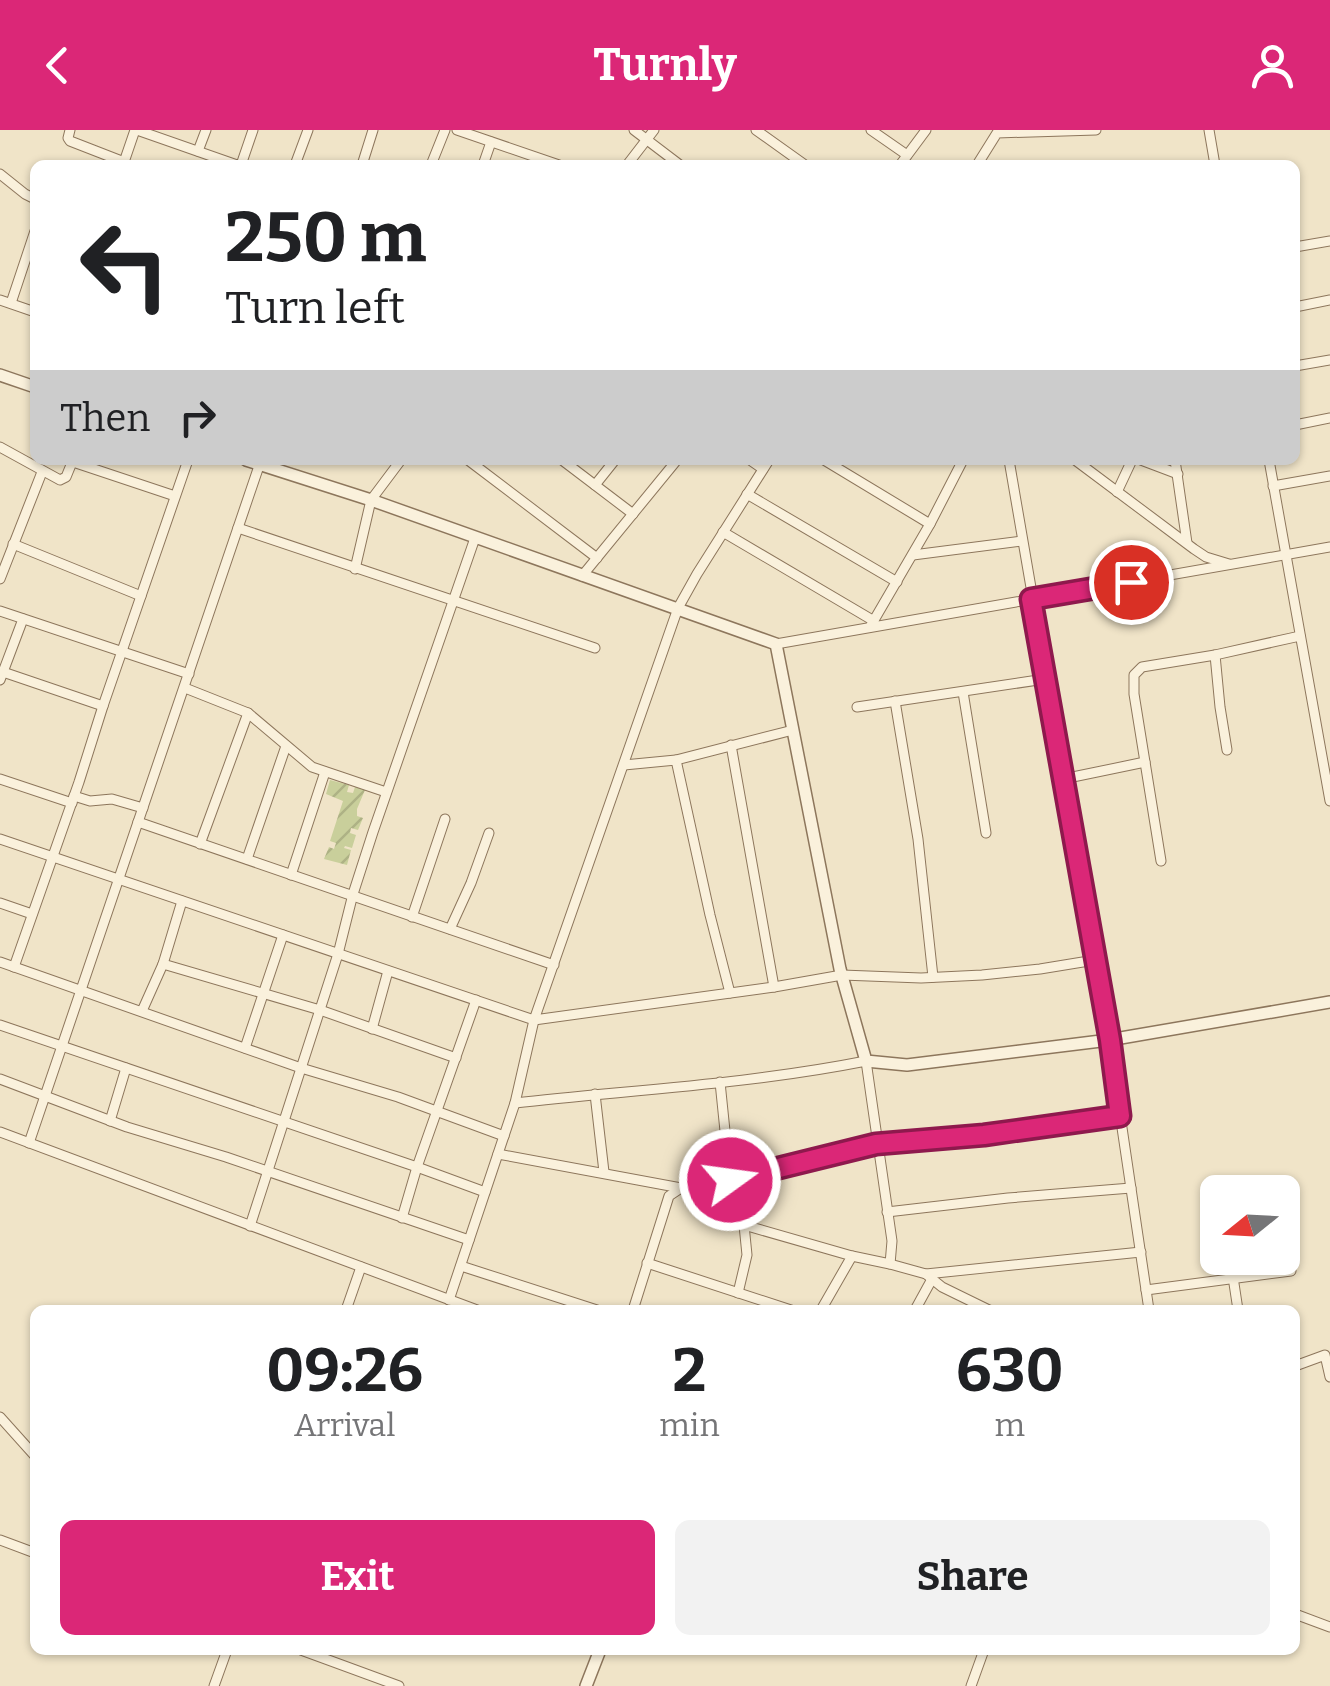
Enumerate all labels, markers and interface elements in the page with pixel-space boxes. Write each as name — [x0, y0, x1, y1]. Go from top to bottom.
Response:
icon: back — [30, 38, 85, 93]
text: Turnly — [593, 38, 737, 92]
icon: person — [1245, 38, 1300, 93]
text: 250 m — [225, 196, 427, 280]
icon: left — [60, 200, 190, 330]
text: Turn left — [225, 281, 405, 335]
icon: right — [170, 390, 225, 445]
text: Then — [60, 395, 150, 441]
pin — [1089, 540, 1174, 625]
icon: arrive — [1104, 555, 1159, 610]
position arrow — [678, 1128, 782, 1232]
north arrow — [1200, 1175, 1300, 1275]
map controls — [1200, 1175, 1300, 1275]
text: 09:26 — [266, 1335, 423, 1407]
text: 2 — [673, 1335, 706, 1407]
text: 630 — [956, 1335, 1064, 1407]
text: Arrival — [294, 1406, 395, 1444]
text: min — [659, 1406, 720, 1444]
text: m — [995, 1406, 1025, 1444]
button: Exit — [60, 1520, 655, 1635]
button: Share — [675, 1520, 1270, 1635]

